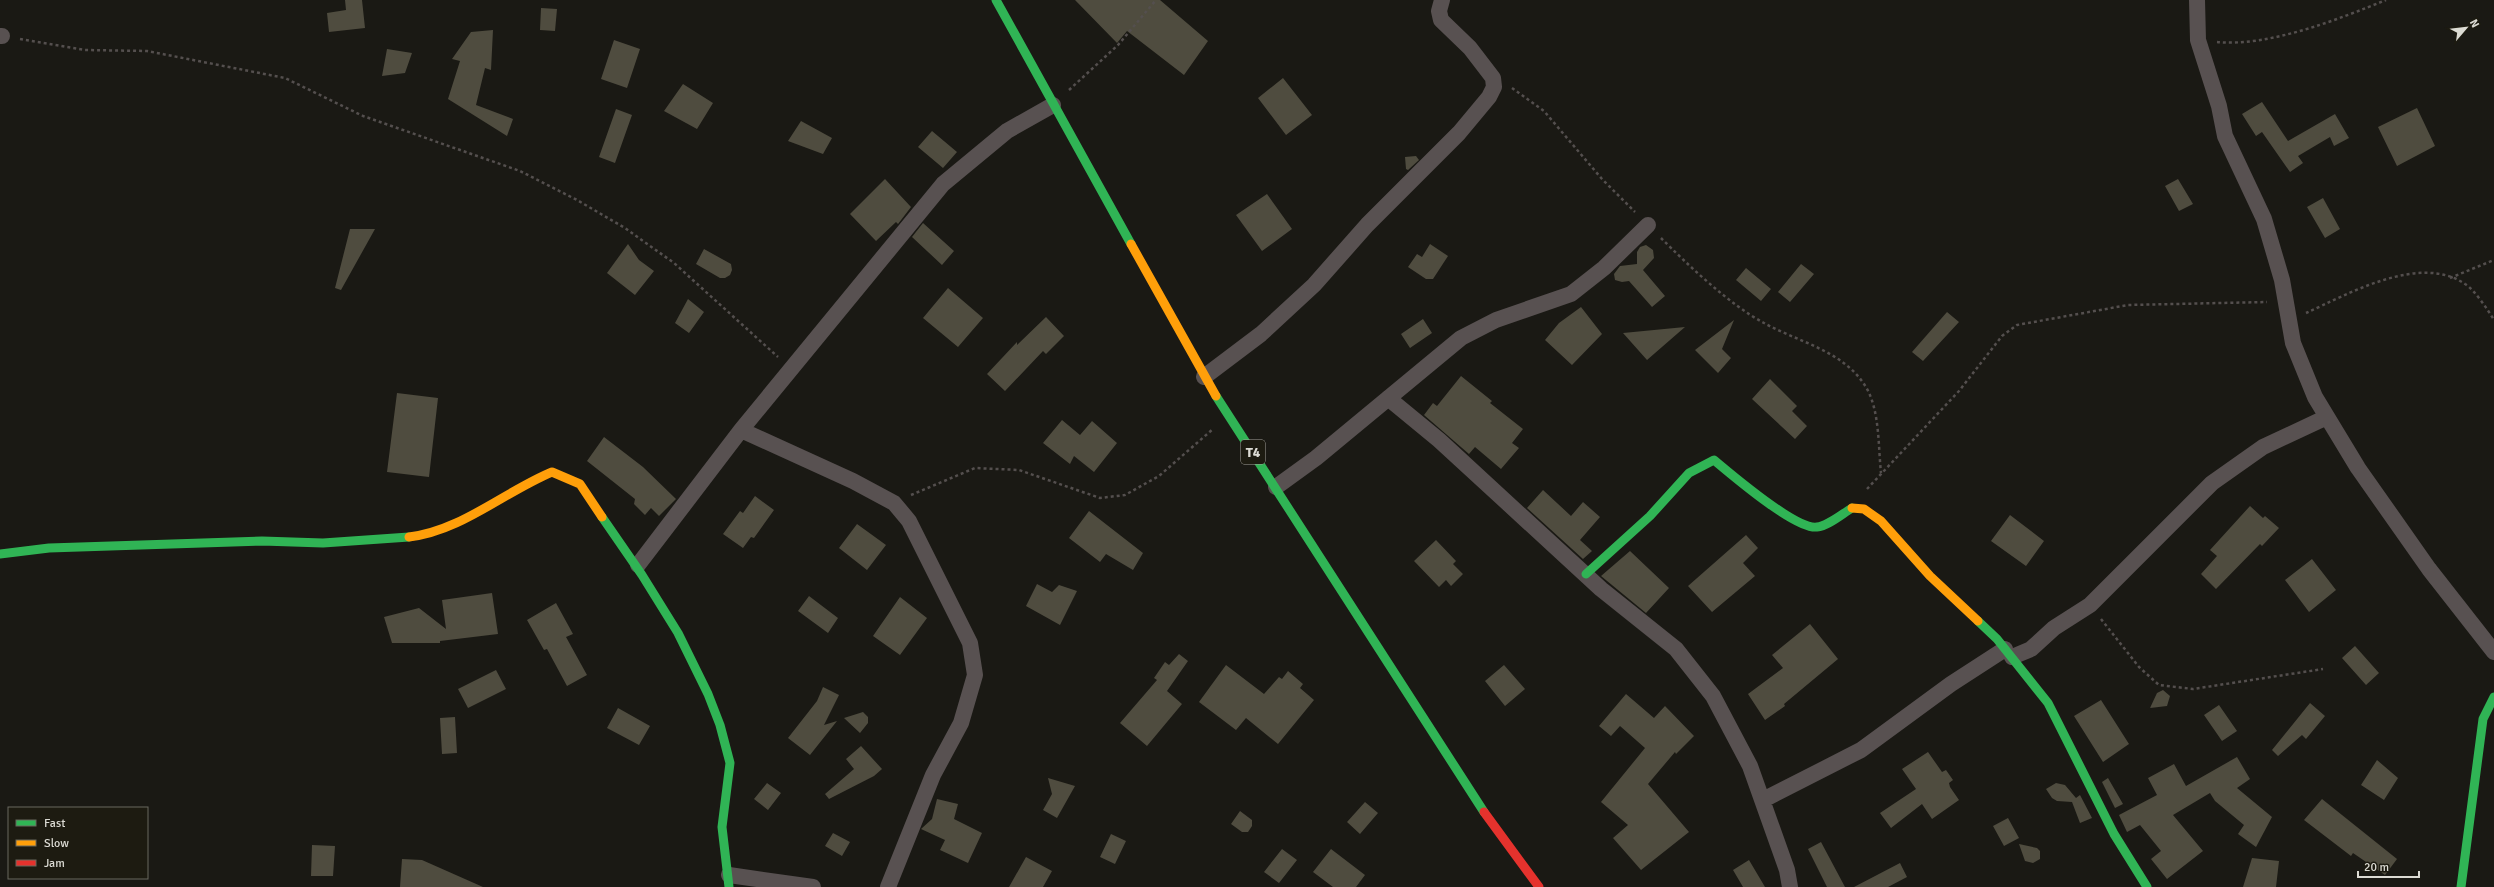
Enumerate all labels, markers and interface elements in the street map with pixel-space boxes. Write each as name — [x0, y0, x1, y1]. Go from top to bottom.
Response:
north arrow — [2446, 8, 2486, 48]
text: N — [2467, 17, 2482, 30]
road number: T4 — [1241, 440, 1265, 464]
legend — [8, 807, 148, 879]
text: Fast — [44, 816, 65, 831]
text: Slow — [44, 836, 69, 851]
scale bar — [2358, 853, 2419, 879]
text: Jam — [44, 856, 65, 871]
text: 20 m — [2364, 860, 2389, 875]

